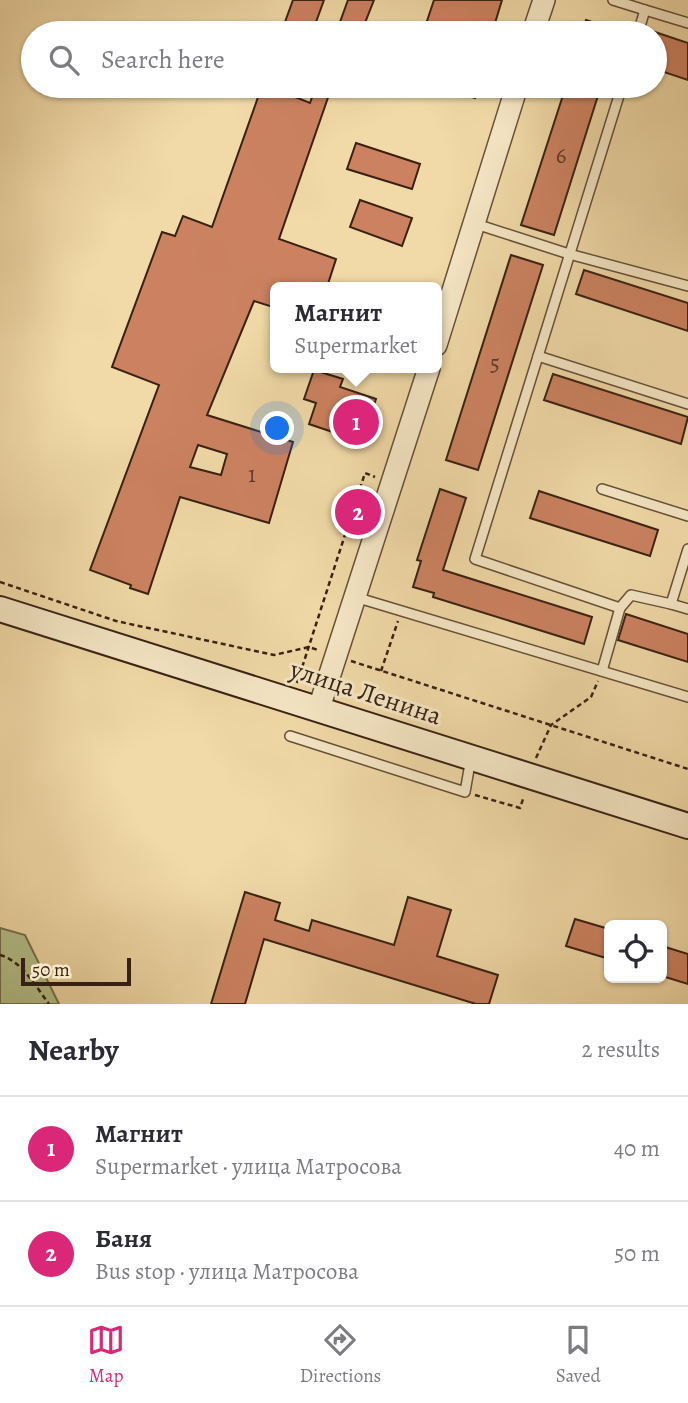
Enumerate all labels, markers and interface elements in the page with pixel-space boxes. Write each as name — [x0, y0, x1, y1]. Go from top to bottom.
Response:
search box — [21, 21, 667, 98]
icon: search — [45, 41, 83, 79]
text: Search here — [101, 42, 225, 77]
house number: 6 — [556, 140, 566, 171]
popup — [270, 282, 442, 373]
text: Магнит — [294, 295, 382, 330]
text: Supermarket — [294, 330, 418, 361]
house number: 5 — [490, 348, 500, 379]
pin: 1 — [333, 396, 379, 448]
your location — [260, 411, 294, 445]
house number: 1 — [248, 459, 256, 490]
pin: 2 — [335, 486, 381, 538]
street label: улица Ленина — [285, 651, 446, 733]
map controls — [604, 920, 667, 983]
button: locate — [604, 920, 667, 983]
scale bar — [21, 955, 131, 987]
text: 50 m — [32, 957, 70, 983]
text: Nearby — [28, 1030, 119, 1070]
text: 2 results — [582, 1034, 660, 1065]
text: Магнит — [95, 1116, 183, 1151]
text: 1 — [47, 1133, 55, 1164]
text: 40 m — [614, 1133, 660, 1164]
text: Supermarket · улица Матросова — [95, 1151, 402, 1182]
text: Баня — [95, 1221, 152, 1256]
text: 2 — [45, 1238, 57, 1269]
text: 50 m — [614, 1238, 660, 1269]
text: Bus stop · улица Матросова — [95, 1256, 359, 1287]
tab: Map — [87, 1321, 125, 1389]
tab: Directions — [300, 1321, 381, 1389]
tab: Saved — [556, 1321, 601, 1389]

